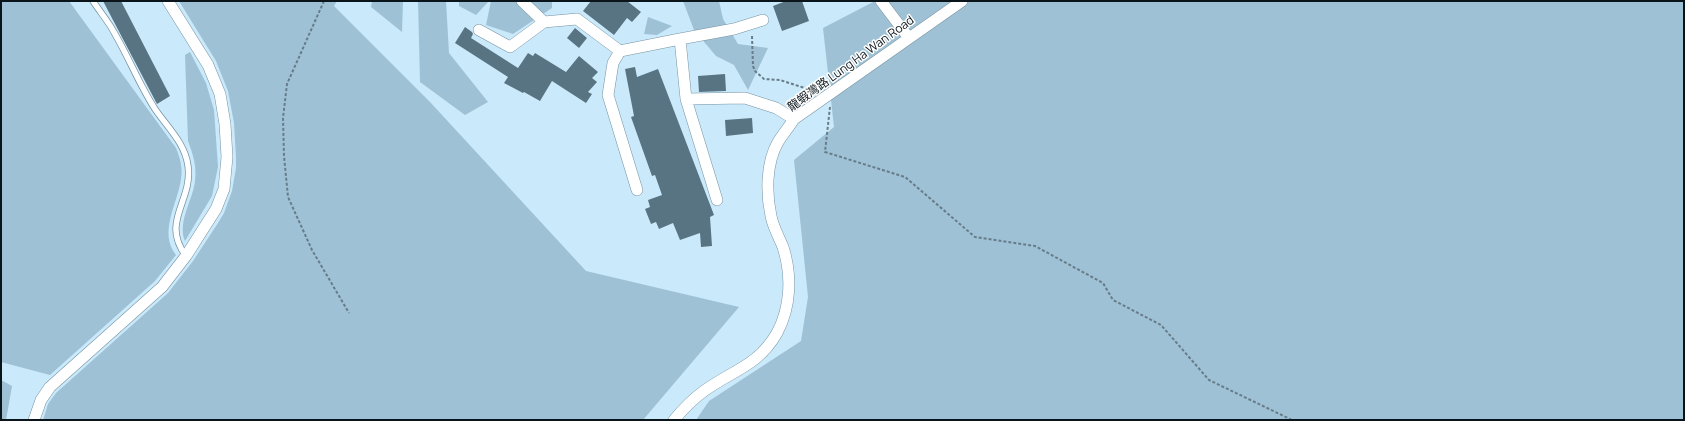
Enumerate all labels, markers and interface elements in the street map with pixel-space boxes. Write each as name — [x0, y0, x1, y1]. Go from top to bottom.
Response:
street label: 龍蝦灣路 Lung Ha Wan Road — [785, 13, 917, 115]

